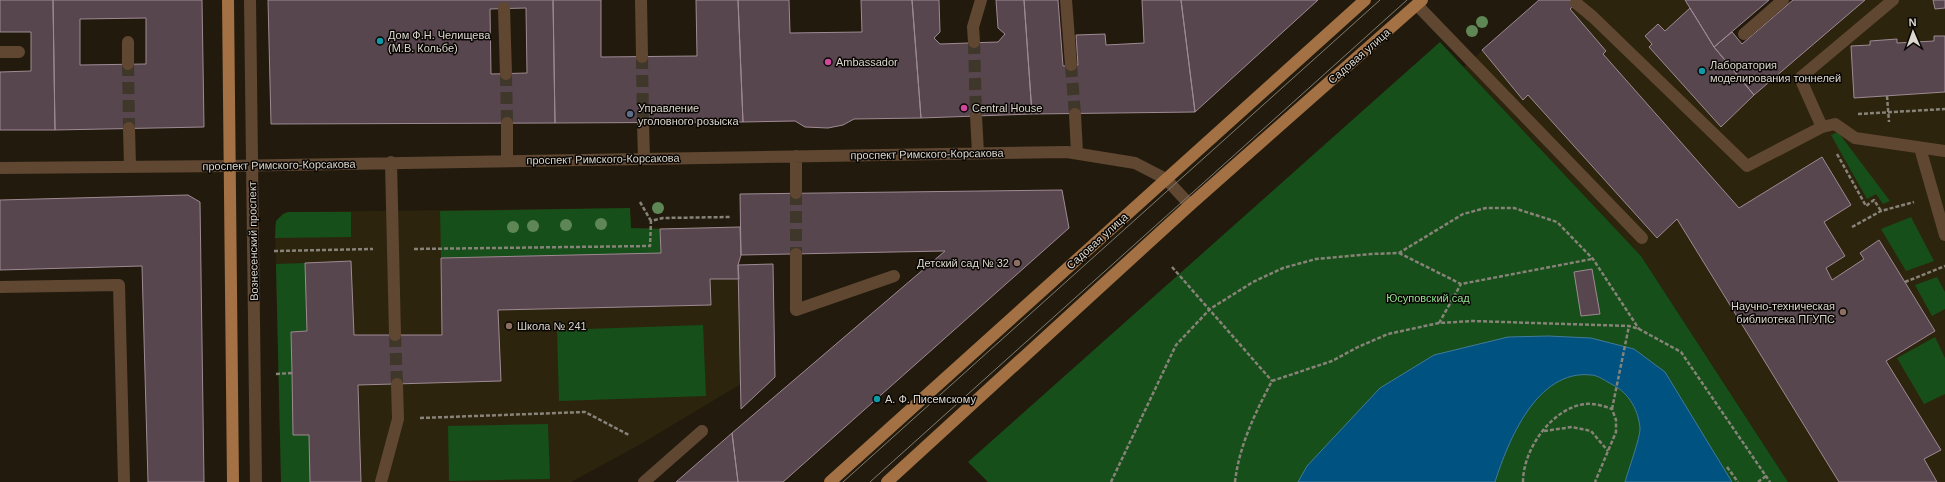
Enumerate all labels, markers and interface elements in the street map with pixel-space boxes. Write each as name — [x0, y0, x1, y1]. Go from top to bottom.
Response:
north arrow — [1893, 12, 1933, 52]
text: N — [1908, 16, 1917, 28]
street label: Садовая улица — [1326, 25, 1393, 86]
place label: Дом Ф.Н. Челищева (М.В. Кольбе) — [388, 29, 491, 54]
marker: Дом Ф.Н. Челищева (М.В. Кольбе) — [375, 36, 385, 46]
place label: Ambassador — [836, 56, 898, 68]
marker: Ambassador — [823, 57, 833, 67]
place label: Лаборатория моделирования тоннелей — [1710, 59, 1841, 84]
marker: Лаборатория моделирования тоннелей — [1697, 66, 1707, 76]
place label: Управление уголовного розыска — [638, 102, 739, 127]
place label: Central House — [972, 102, 1042, 114]
marker: Central House — [959, 103, 969, 113]
marker: Управление уголовного розыска — [625, 109, 635, 119]
street label: проспект Римского-Корсакова — [850, 147, 1005, 161]
street label: проспект Римского-Корсакова — [526, 152, 681, 166]
street label: проспект Римского-Корсакова — [202, 158, 357, 172]
street label: Вознесенский проспект — [246, 181, 260, 301]
street label: Садовая улица — [1064, 210, 1131, 271]
place label: Детский сад № 32 — [917, 257, 1009, 269]
marker: Детский сад № 32 — [1012, 258, 1022, 268]
park label: Юсуповский сад — [1386, 292, 1470, 304]
place label: Научно-техническая библиотека ПГУПС — [1731, 300, 1835, 325]
marker: Научно-техническая библиотека ПГУПС — [1838, 307, 1848, 317]
place label: Школа № 241 — [517, 320, 587, 332]
marker: Школа № 241 — [504, 321, 514, 331]
place label: А. Ф. Писемскому — [885, 393, 976, 405]
marker: А. Ф. Писемскому — [872, 394, 882, 404]

